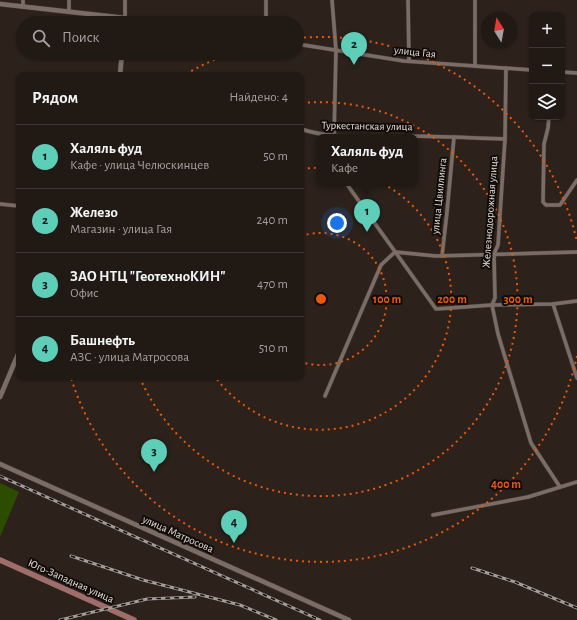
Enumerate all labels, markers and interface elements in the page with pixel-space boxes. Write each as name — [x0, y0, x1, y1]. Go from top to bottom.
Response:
north arrow — [481, 12, 517, 48]
map controls — [529, 12, 565, 120]
button: + — [529, 12, 565, 48]
search box — [16, 16, 304, 60]
icon: search — [30, 27, 52, 49]
text: Поиск — [62, 30, 100, 45]
pin: 2 — [341, 32, 367, 65]
street label: улица Гая — [393, 44, 436, 60]
button: − — [529, 48, 565, 84]
button: layers — [529, 84, 565, 120]
text: Рядом — [32, 89, 78, 106]
text: Найдено: 4 — [229, 91, 288, 104]
street label: Туркестанская улица — [321, 120, 413, 132]
popup — [316, 134, 418, 186]
text: Халяль фуд — [70, 141, 142, 156]
text: Халяль фуд — [331, 144, 403, 159]
text: 1 — [43, 150, 47, 163]
text: 50 m — [263, 150, 288, 163]
street label: Железнодорожная улица — [481, 156, 499, 268]
street label: улица Цвиллинга — [429, 157, 448, 236]
text: Кафе · улица Челюскинцев — [70, 159, 209, 172]
text: Кафе — [331, 162, 358, 175]
pin: 1 — [354, 199, 380, 232]
text: Железо — [70, 205, 118, 220]
your location — [327, 213, 347, 233]
text: 2 — [42, 214, 48, 227]
text: 240 m — [256, 214, 288, 227]
text: Магазин · улица Гая — [70, 223, 172, 236]
text: ЗАО НТЦ "ГеотехноКИН" — [70, 269, 226, 284]
text: 3 — [42, 278, 48, 291]
text: 470 m — [257, 278, 288, 291]
text: Офис — [70, 287, 99, 300]
centre of rings — [314, 292, 328, 306]
text: 100 m — [373, 293, 401, 305]
text: 200 m — [437, 293, 467, 305]
text: 300 m — [503, 293, 533, 305]
text: Башнефть — [70, 333, 135, 348]
text: 4 — [42, 342, 48, 355]
text: 510 m — [259, 342, 288, 355]
text: АЗС · улица Матросова — [70, 351, 189, 364]
pin: 3 — [141, 439, 167, 472]
text: 400 m — [491, 478, 521, 490]
pin: 4 — [221, 510, 247, 543]
street label: улица Матросова — [140, 513, 215, 555]
street label: Юго-Западная улица — [26, 557, 116, 605]

